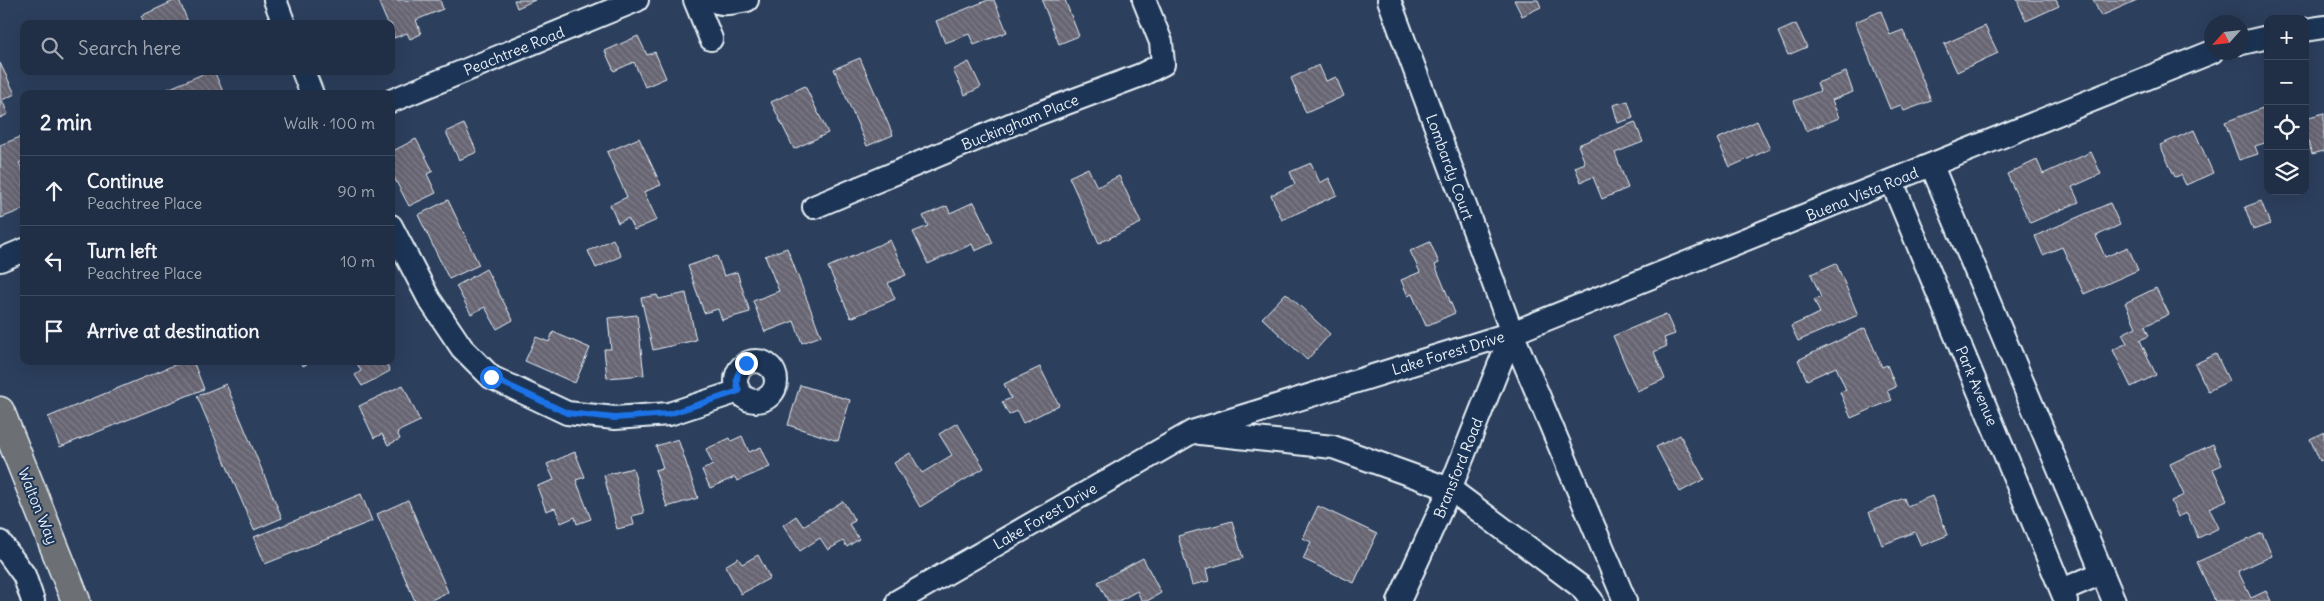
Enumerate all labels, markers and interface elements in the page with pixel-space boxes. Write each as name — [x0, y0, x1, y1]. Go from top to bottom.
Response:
north arrow — [2204, 15, 2249, 60]
map controls — [2264, 15, 2309, 195]
button: + — [2264, 15, 2309, 60]
search box — [20, 20, 395, 75]
street label: Peachtree Road — [461, 22, 567, 80]
icon: search — [38, 34, 66, 62]
text: Search here — [78, 36, 181, 60]
button: − — [2264, 60, 2309, 105]
street label: Buckingham Place — [959, 90, 1081, 154]
button: locate — [2264, 105, 2309, 150]
text: 2 min — [40, 109, 92, 136]
street label: Lombardy Court — [1422, 111, 1478, 223]
text: Walk · 100 m — [284, 113, 375, 133]
button: layers — [2264, 150, 2309, 195]
street label: Buena Vista Road — [1803, 163, 1921, 225]
text: Continue — [87, 169, 164, 193]
icon: ahead — [40, 177, 68, 205]
text: 90 m — [337, 181, 375, 201]
text: Peachtree Place — [87, 193, 202, 213]
text: Turn left — [87, 239, 157, 263]
icon: left — [40, 247, 68, 275]
text: 10 m — [340, 251, 375, 271]
text: Peachtree Place — [87, 263, 202, 283]
icon: arrive — [40, 317, 68, 345]
text: Arrive at destination — [87, 319, 260, 343]
street label: Lake Forest Drive — [1389, 327, 1507, 379]
street label: Park Avenue — [1952, 343, 2002, 429]
route end — [735, 352, 758, 375]
route start — [480, 366, 503, 389]
street label: Bransford Road — [1429, 415, 1487, 521]
street label: Walton Way — [14, 465, 62, 547]
street label: Lake Forest Drive — [990, 479, 1100, 553]

